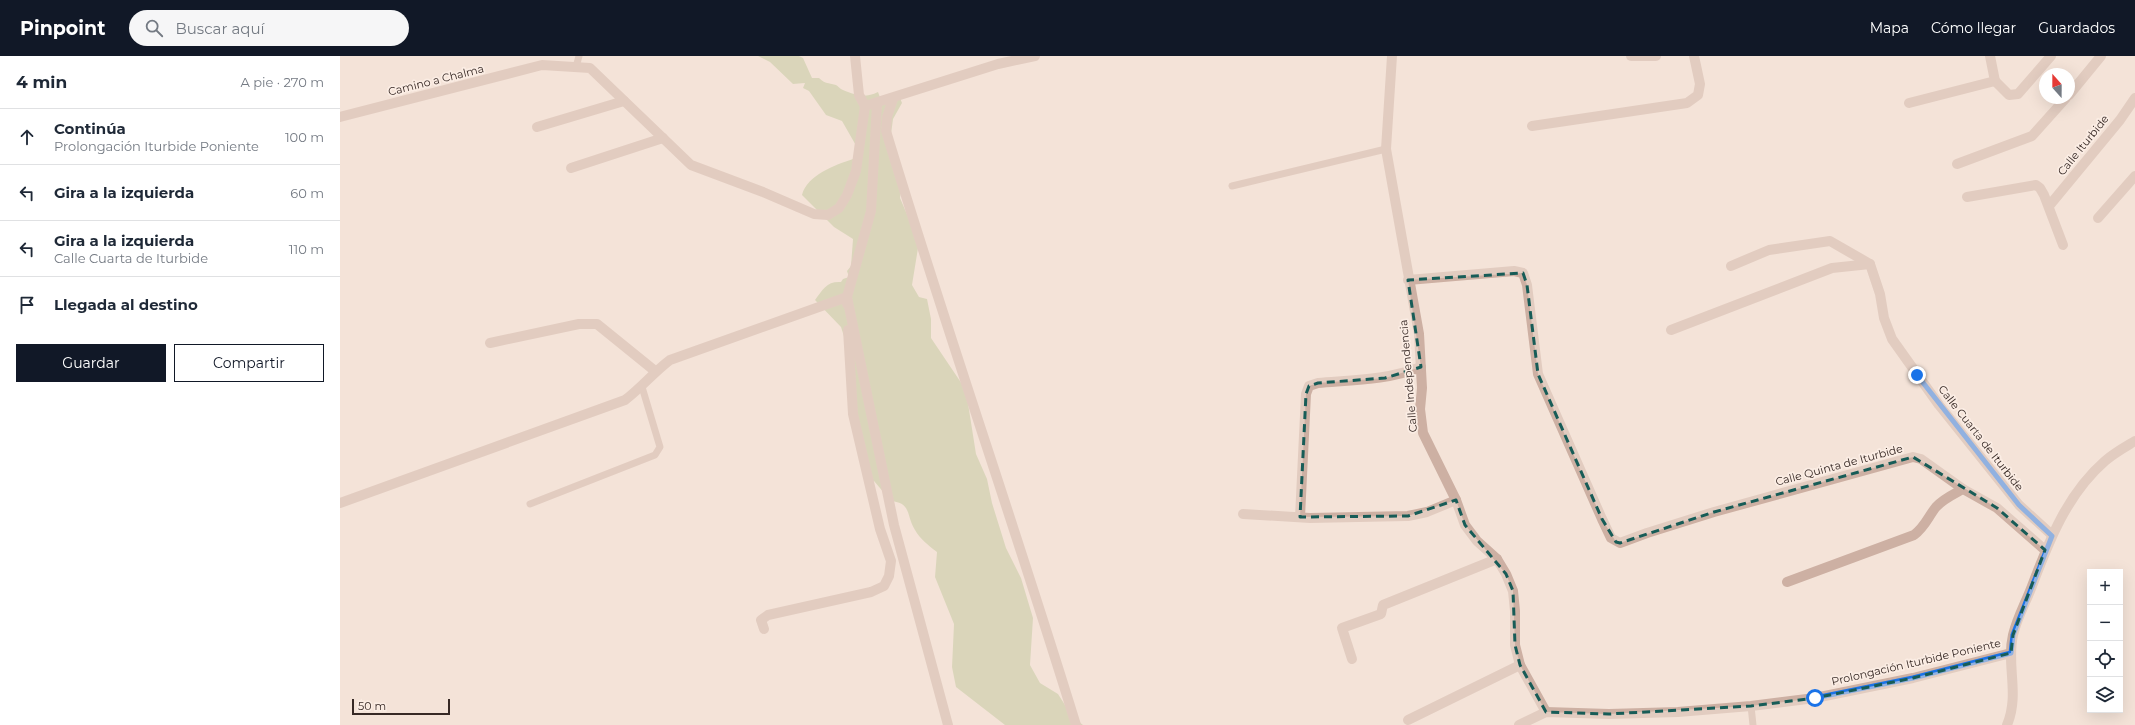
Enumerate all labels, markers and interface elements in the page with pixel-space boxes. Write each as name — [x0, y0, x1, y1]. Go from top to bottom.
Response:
search box — [129, 10, 409, 46]
text: Pinpoint — [20, 17, 105, 40]
icon: search — [143, 17, 165, 39]
text: Buscar aquí — [175, 19, 265, 38]
text: Mapa — [1870, 19, 1909, 37]
text: Cómo llegar — [1931, 19, 2016, 37]
text: Guardados — [2038, 19, 2115, 37]
street label: Camino a Chalma — [387, 61, 485, 99]
north arrow — [2039, 68, 2075, 104]
text: 4 min — [16, 72, 67, 92]
text: A pie · 270 m — [240, 74, 324, 90]
street label: Calle Iturbide — [2054, 112, 2112, 178]
text: Continúa — [54, 119, 126, 138]
icon: ahead — [16, 126, 38, 148]
text: 100 m — [285, 129, 324, 145]
text: Prolongación Iturbide Poniente — [54, 138, 259, 154]
icon: left — [16, 182, 38, 204]
text: Gira a la izquierda — [54, 183, 194, 202]
text: 60 m — [290, 185, 324, 201]
text: Gira a la izquierda — [54, 231, 194, 250]
icon: left — [16, 238, 38, 260]
text: 110 m — [289, 241, 324, 257]
text: Calle Cuarta de Iturbide — [54, 250, 208, 266]
icon: arrive — [16, 294, 38, 316]
text: Llegada al destino — [54, 295, 198, 314]
street label: Calle Independencia — [1396, 319, 1420, 433]
button: Guardar — [16, 344, 166, 382]
button: Compartir — [174, 344, 324, 382]
route end — [1908, 366, 1926, 384]
street label: Calle Cuarta de Iturbide — [1935, 382, 2027, 494]
street label: Calle Quinta de Iturbide — [1774, 441, 1905, 489]
map controls — [2087, 569, 2123, 713]
button: + — [2087, 569, 2123, 605]
button: − — [2087, 605, 2123, 641]
street label: Prolongación Iturbide Poniente — [1830, 636, 2002, 688]
button: locate — [2087, 641, 2123, 677]
button: layers — [2087, 677, 2123, 713]
route start — [1806, 689, 1824, 707]
scale bar — [352, 697, 450, 716]
text: 50 m — [358, 699, 386, 713]

